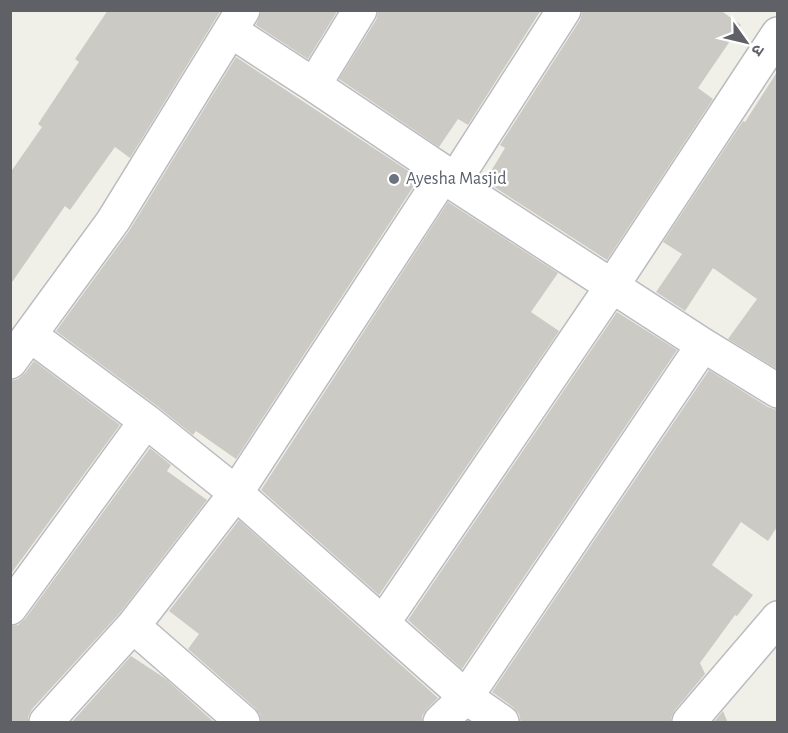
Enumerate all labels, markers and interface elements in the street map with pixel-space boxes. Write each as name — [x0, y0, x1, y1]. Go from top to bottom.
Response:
north arrow — [716, 12, 776, 72]
text: उ — [748, 41, 767, 59]
place label: Ayesha Masjid — [406, 170, 507, 188]
marker: Ayesha Masjid — [387, 172, 401, 186]

